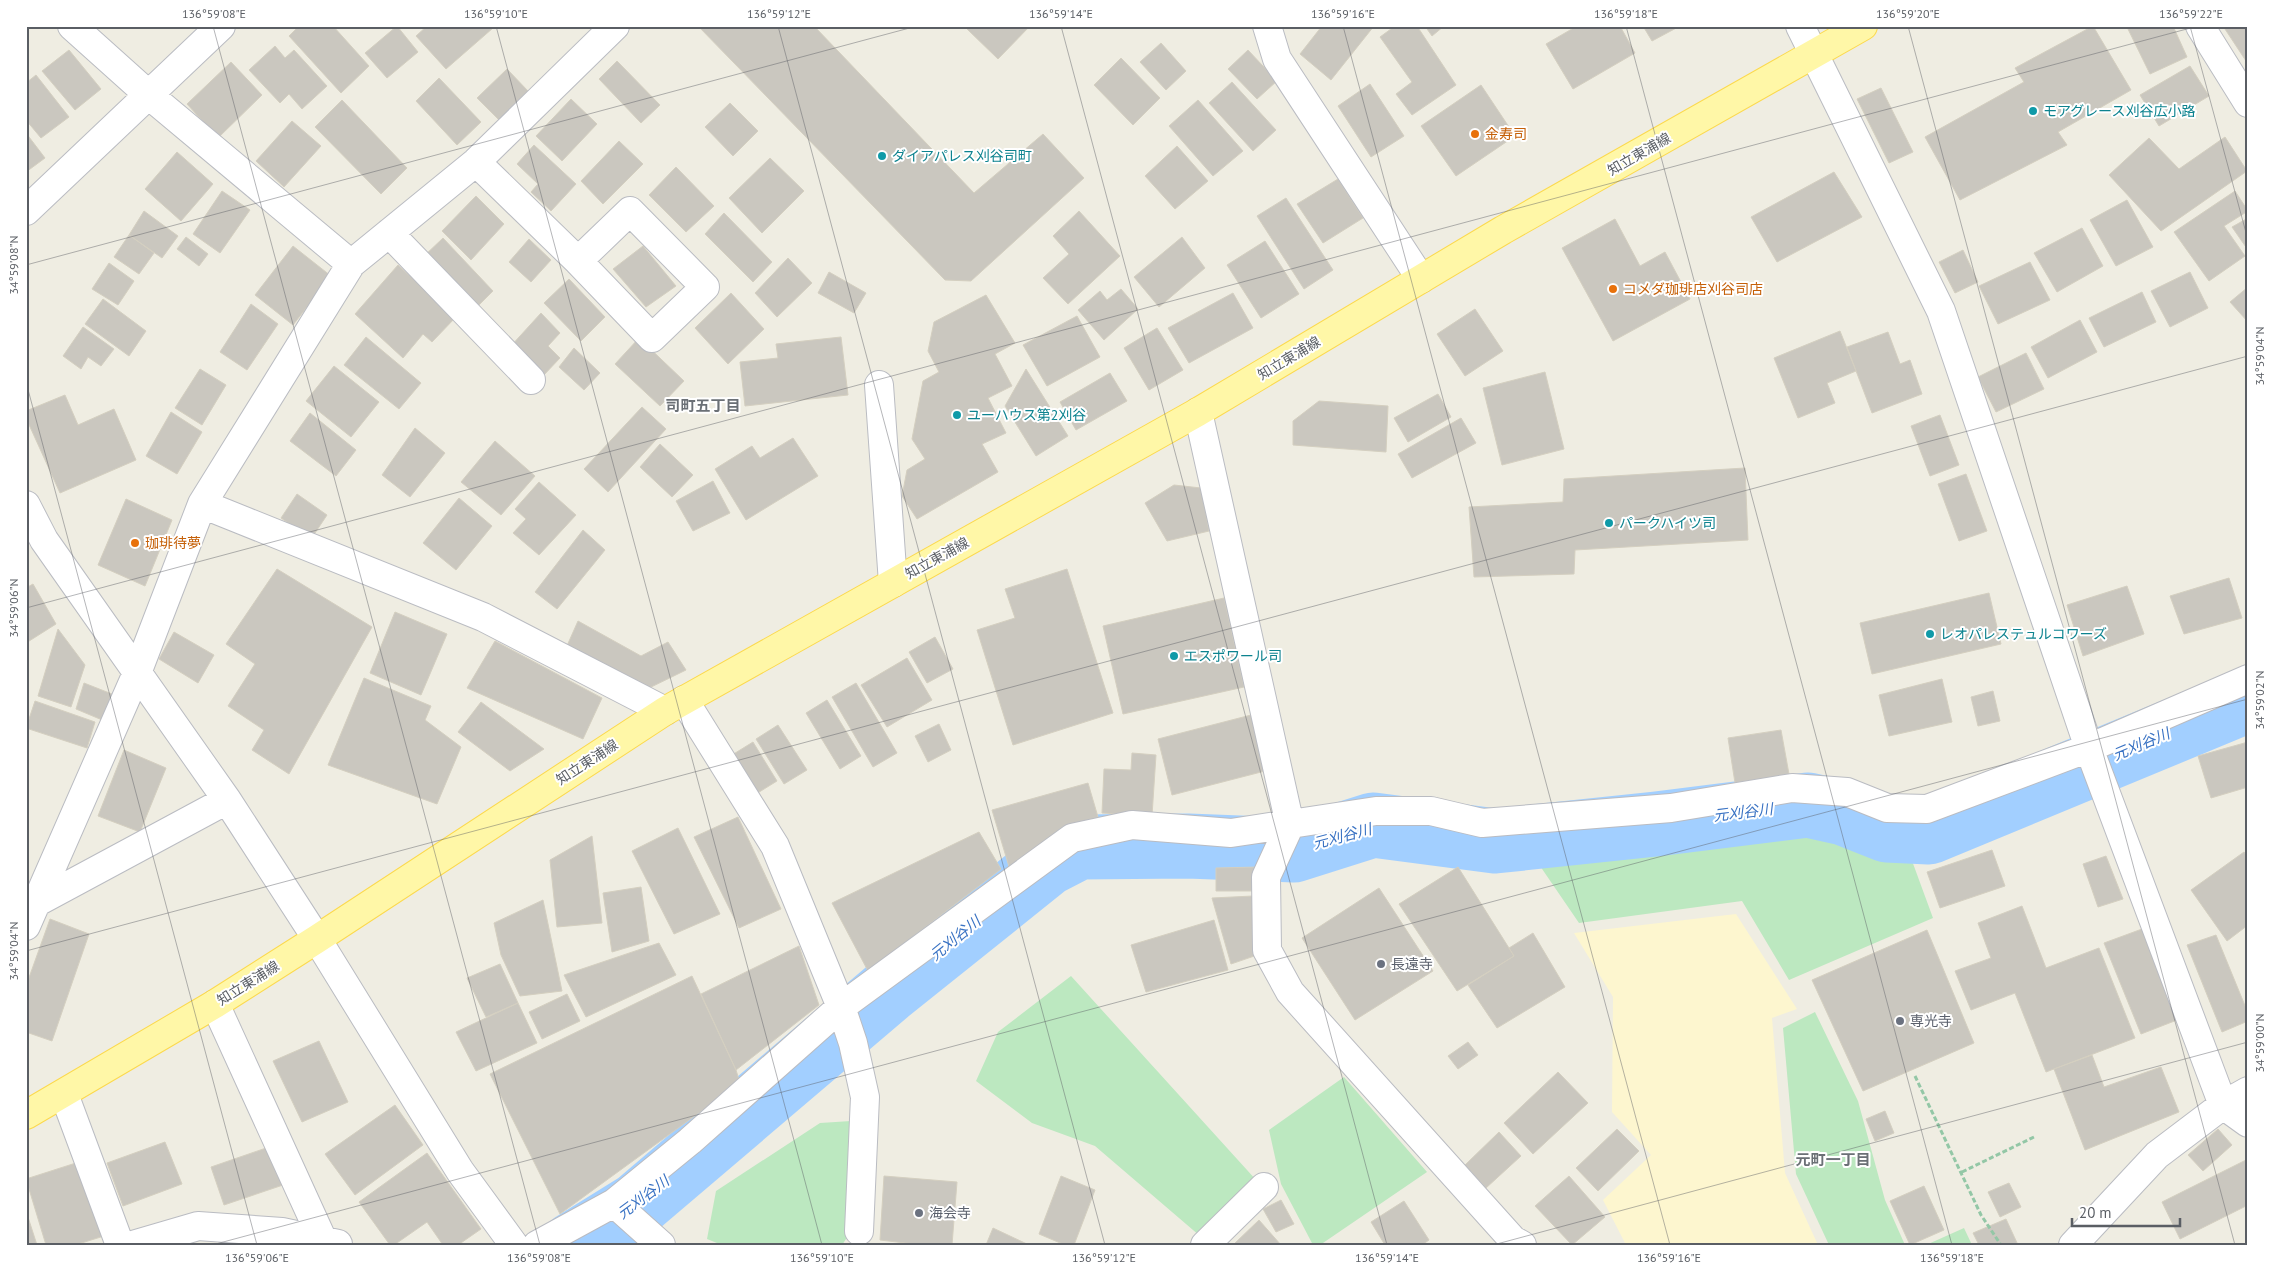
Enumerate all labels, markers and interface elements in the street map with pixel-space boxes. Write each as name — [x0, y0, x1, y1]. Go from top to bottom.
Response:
text: 136°59'08"E — [182, 6, 246, 21]
text: 136°59'10"E — [464, 6, 528, 21]
text: 136°59'12"E — [747, 6, 811, 21]
text: 136°59'14"E — [1029, 6, 1093, 21]
text: 136°59'16"E — [1311, 6, 1375, 21]
text: 136°59'18"E — [1594, 6, 1658, 21]
text: 136°59'20"E — [1876, 6, 1940, 21]
text: 136°59'22"E — [2159, 6, 2223, 21]
place label: モアグレース刈谷広小路 — [2043, 102, 2196, 120]
marker: モアグレース刈谷広小路 — [2027, 105, 2039, 117]
place label: 金寿司 — [1485, 125, 1527, 143]
marker: 金寿司 — [1469, 128, 1481, 140]
street label: 知立東浦線 — [1604, 129, 1674, 179]
place label: ダイアパレス刈谷司町 — [892, 147, 1032, 165]
marker: ダイアパレス刈谷司町 — [876, 150, 888, 162]
text: 34°59'08"N — [6, 235, 21, 295]
place label: コメダ珈琲店刈谷司店 — [1623, 280, 1763, 298]
marker: コメダ珈琲店刈谷司店 — [1607, 283, 1619, 295]
text: 34°59'04"N — [2252, 326, 2267, 386]
street label: 知立東浦線 — [1254, 332, 1324, 384]
district label: 司町五丁目 — [665, 396, 741, 415]
place label: ユーハウス第2刈谷 — [967, 406, 1086, 424]
marker: ユーハウス第2刈谷 — [951, 409, 963, 421]
place label: パークハイツ司 — [1619, 514, 1716, 532]
marker: パークハイツ司 — [1603, 517, 1615, 529]
street label: 知立東浦線 — [902, 533, 972, 583]
place label: 珈琲待夢 — [145, 534, 201, 552]
marker: 珈琲待夢 — [129, 537, 141, 549]
text: 34°59'06"N — [6, 578, 21, 638]
place label: レオパレステュルコワーズ — [1940, 625, 2107, 643]
marker: レオパレステュルコワーズ — [1924, 628, 1936, 640]
place label: エスポワール司 — [1184, 647, 1282, 665]
marker: エスポワール司 — [1168, 650, 1180, 662]
text: 34°59'02"N — [2252, 670, 2267, 730]
water label: 元刈谷川 — [2110, 723, 2174, 764]
street label: 知立東浦線 — [553, 735, 621, 789]
water label: 元刈谷川 — [1712, 799, 1776, 825]
water label: 元刈谷川 — [1311, 819, 1375, 853]
water label: 元刈谷川 — [926, 910, 986, 964]
text: 34°59'04"N — [6, 921, 21, 981]
place label: 長遠寺 — [1391, 955, 1433, 973]
street label: 知立東浦線 — [214, 957, 282, 1009]
marker: 長遠寺 — [1375, 958, 1387, 970]
place label: 専光寺 — [1910, 1012, 1952, 1030]
text: 34°59'00"N — [2252, 1013, 2267, 1073]
marker: 専光寺 — [1894, 1015, 1906, 1027]
district label: 元町一丁目 — [1795, 1150, 1871, 1169]
water label: 元刈谷川 — [613, 1170, 674, 1223]
scale bar — [2072, 1196, 2179, 1228]
text: 20 m — [2079, 1203, 2112, 1222]
place label: 海会寺 — [929, 1204, 971, 1222]
marker: 海会寺 — [913, 1207, 925, 1219]
text: 136°59'06"E — [225, 1250, 289, 1265]
text: 136°59'08"E — [507, 1250, 571, 1265]
text: 136°59'10"E — [790, 1250, 854, 1265]
text: 136°59'12"E — [1072, 1250, 1136, 1265]
text: 136°59'14"E — [1355, 1250, 1419, 1265]
text: 136°59'16"E — [1637, 1250, 1701, 1265]
text: 136°59'18"E — [1920, 1250, 1984, 1265]

